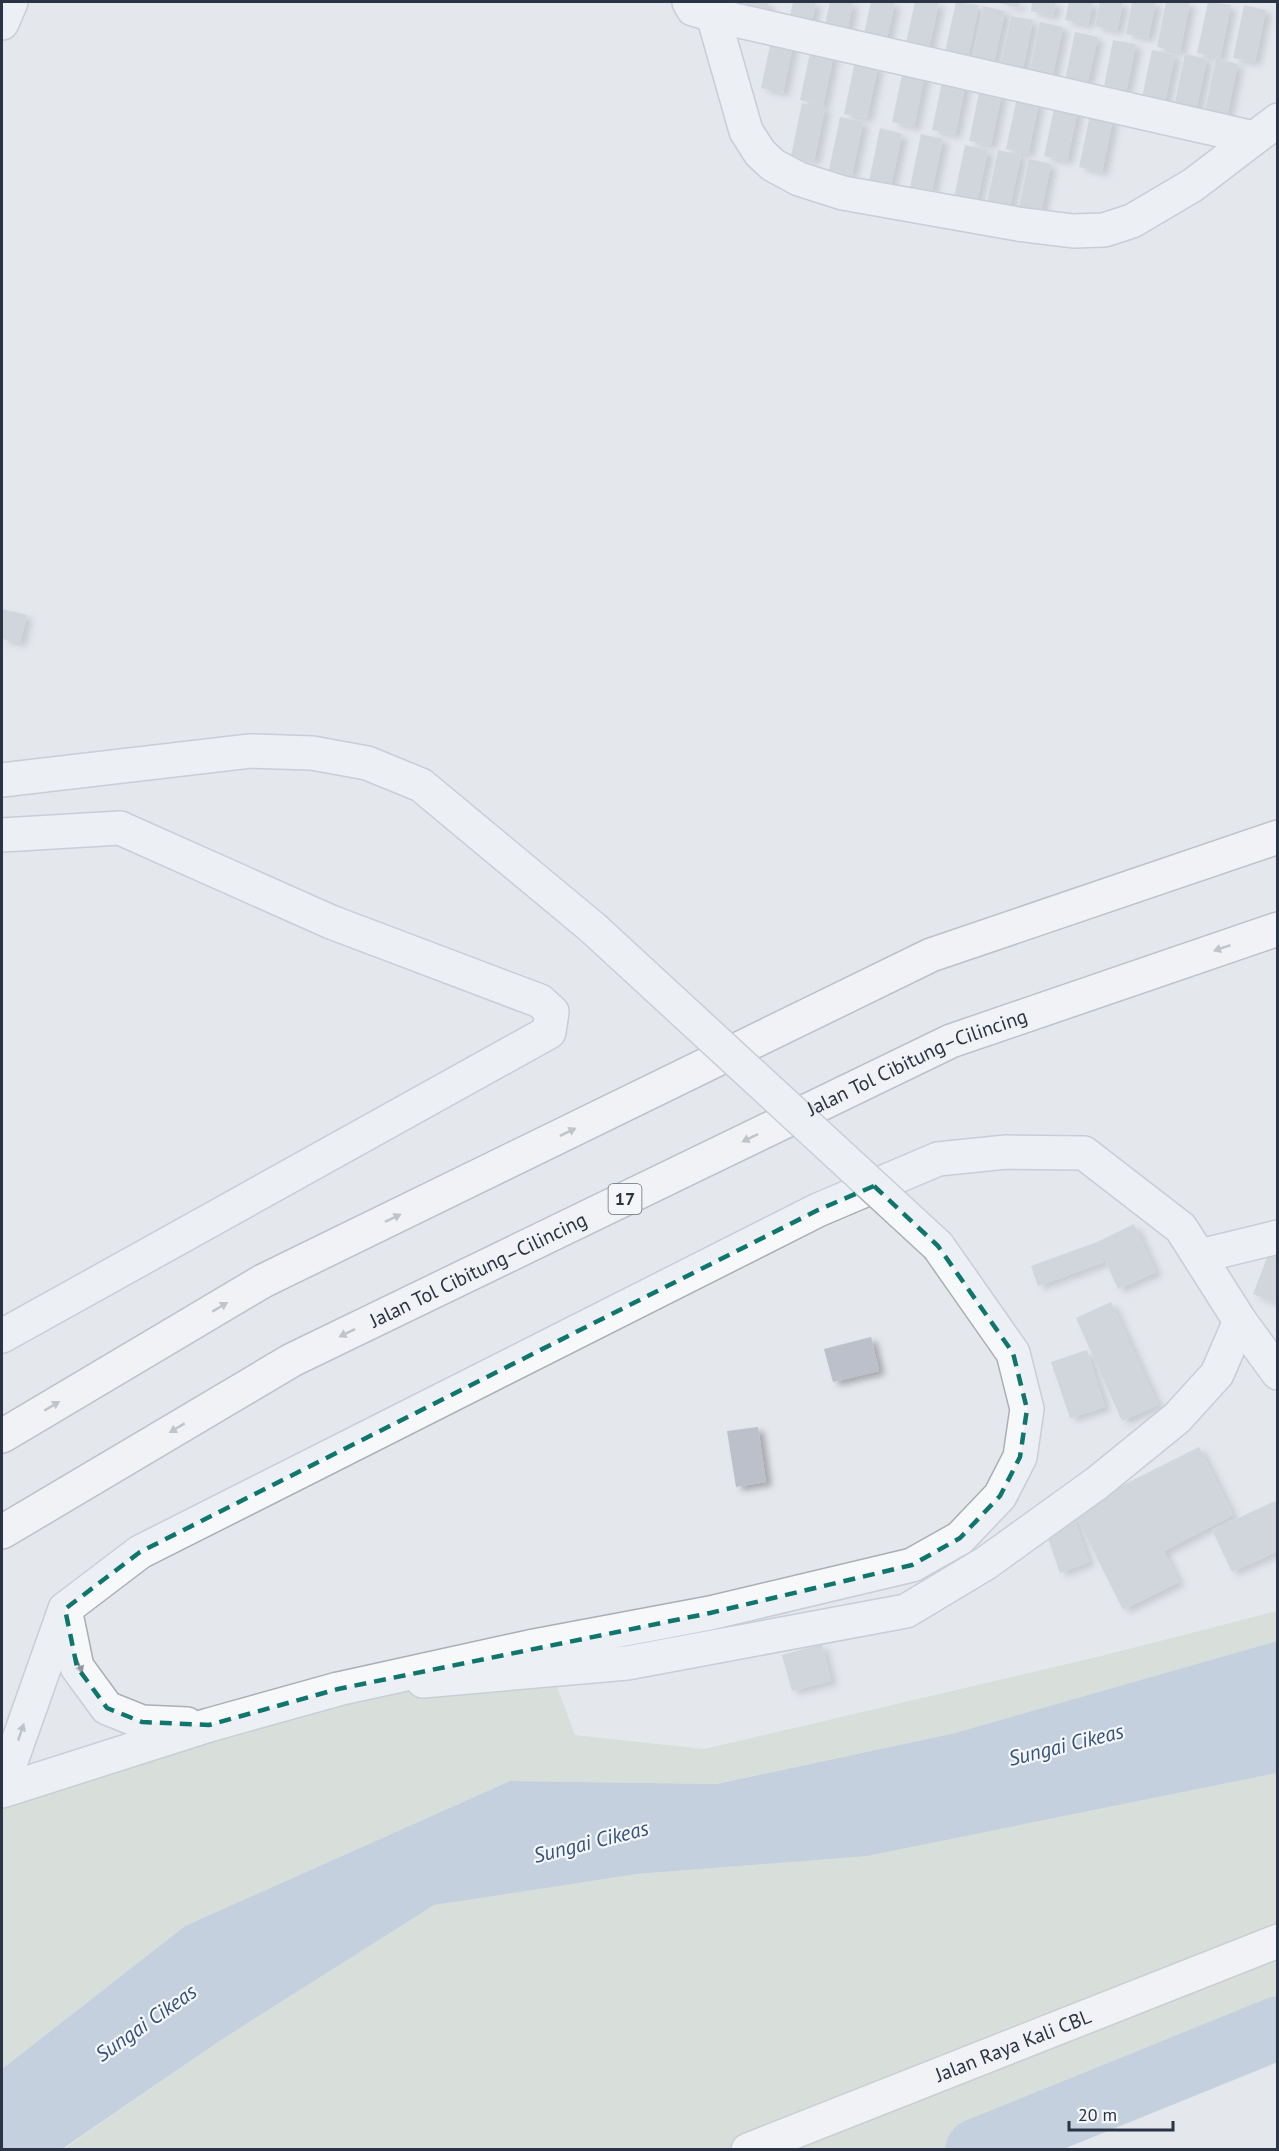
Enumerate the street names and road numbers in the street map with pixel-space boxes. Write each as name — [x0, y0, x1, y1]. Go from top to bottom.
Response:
street label: Jalan Tol Cibitung–Cilincing — [802, 1003, 1031, 1122]
road number: 17 — [608, 1184, 642, 1214]
street label: Jalan Tol Cibitung–Cilincing — [364, 1206, 591, 1334]
street label: Jalan Raya Kali CBL — [930, 2003, 1095, 2088]

